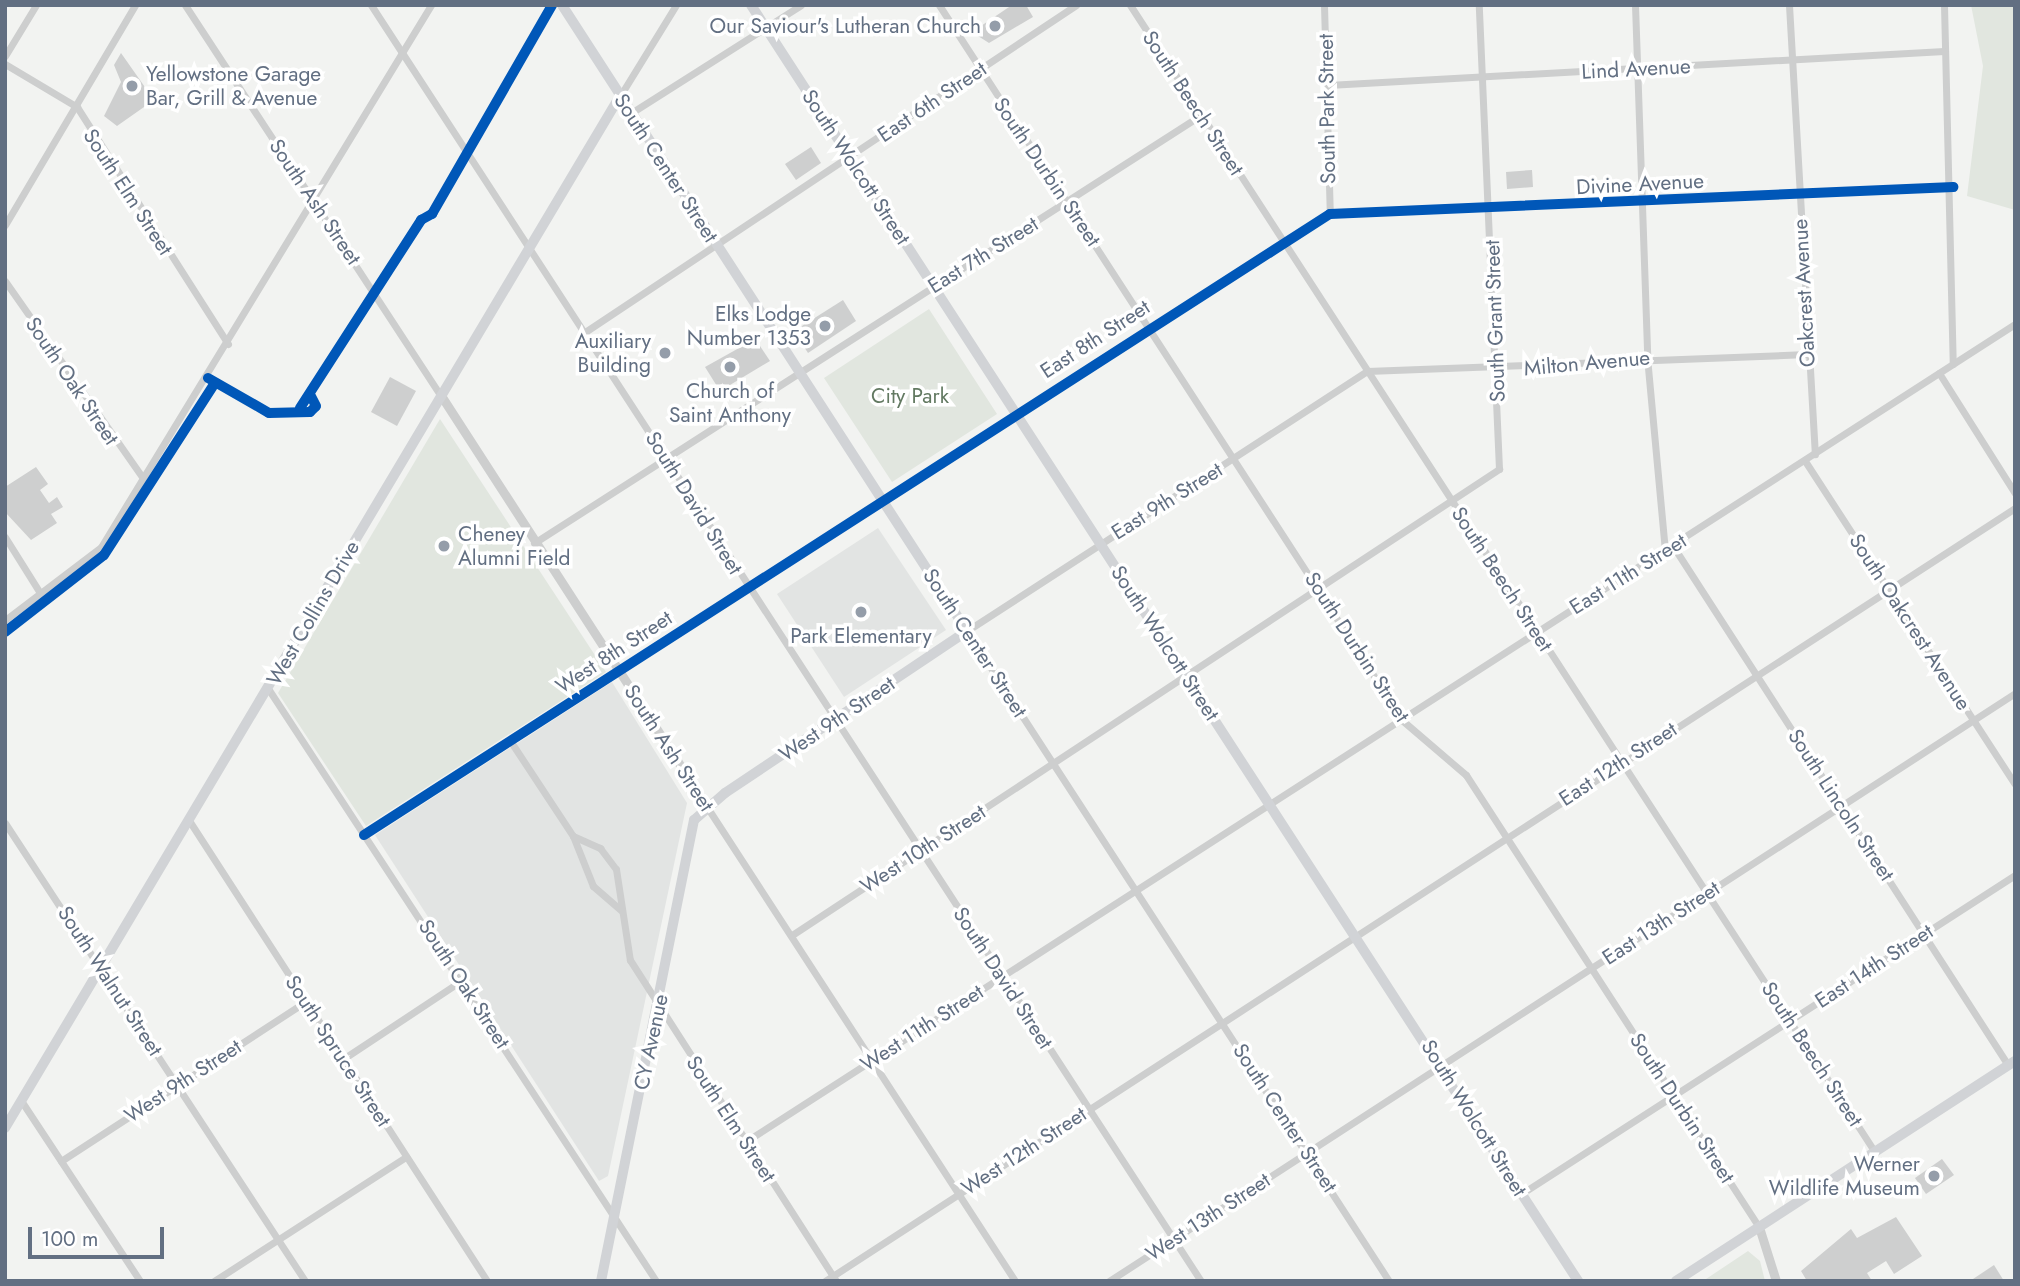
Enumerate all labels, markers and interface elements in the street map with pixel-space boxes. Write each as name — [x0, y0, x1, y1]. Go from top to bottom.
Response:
place label: Our Saviour's Lutheran Church — [709, 13, 981, 39]
marker: Our Saviour's Lutheran Church — [987, 18, 1003, 34]
street label: South Beech Street — [1137, 26, 1249, 180]
street label: South Park Street — [1313, 34, 1341, 184]
street label: Lind Avenue — [1581, 54, 1691, 84]
street label: East 6th Street — [873, 56, 991, 148]
place label: Yellowstone Garage Bar, Grill & Avenue — [146, 61, 321, 111]
marker: Yellowstone Garage Bar, Grill & Avenue — [124, 78, 140, 94]
street label: South Wolcott Street — [796, 85, 916, 249]
street label: South Center Street — [609, 89, 723, 247]
street label: South Durbin Street — [988, 93, 1106, 251]
street label: South Elm Street — [78, 124, 178, 260]
street label: South Ash Street — [264, 134, 366, 270]
street label: Divine Avenue — [1575, 168, 1705, 200]
street label: East 7th Street — [923, 211, 1043, 299]
street label: Oakcrest Avenue — [1788, 218, 1820, 368]
street label: South Grant Street — [1480, 239, 1510, 403]
street label: East 8th Street — [1036, 294, 1154, 384]
place label: Elks Lodge Number 1353 — [687, 301, 811, 351]
street label: South Oak Street — [20, 312, 124, 450]
marker: Elks Lodge Number 1353 — [817, 318, 833, 334]
place label: Auxiliary Building — [575, 328, 651, 378]
marker: Auxiliary Building — [657, 345, 673, 361]
street label: Milton Avenue — [1523, 345, 1651, 381]
marker: Church of Saint Anthony — [722, 359, 738, 375]
place label: Church of Saint Anthony — [669, 378, 791, 428]
park label: City Park — [871, 383, 949, 409]
street label: South David Street — [640, 427, 748, 579]
street label: East 9th Street — [1107, 457, 1227, 545]
street label: South Beech Street — [1446, 502, 1558, 656]
place label: Cheney Alumni Field — [458, 521, 570, 571]
street label: East 11th Street — [1565, 528, 1691, 620]
street label: South Oakcrest Avenue — [1844, 529, 1976, 715]
street label: West Collins Drive — [261, 536, 365, 690]
marker: Cheney Alumni Field — [436, 538, 452, 554]
street label: South Wolcott Street — [1105, 561, 1225, 725]
street label: South Center Street — [918, 564, 1032, 722]
street label: South Durbin Street — [1299, 567, 1415, 727]
marker: Park Elementary — [853, 604, 869, 620]
street label: West 8th Street — [551, 605, 677, 699]
place label: Park Elementary — [790, 623, 932, 649]
street label: West 9th Street — [774, 671, 900, 767]
street label: South Ash Street — [619, 680, 719, 816]
street label: East 12th Street — [1554, 717, 1682, 811]
street label: South Lincoln Street — [1782, 724, 1900, 886]
street label: West 10th Street — [856, 799, 990, 899]
street label: East 13th Street — [1598, 876, 1724, 970]
street label: South Walnut Street — [52, 901, 168, 1061]
street label: South David Street — [948, 902, 1058, 1054]
street label: South Oak Street — [413, 915, 515, 1053]
street label: East 14th Street — [1810, 919, 1938, 1013]
street label: South Spruce Street — [280, 971, 396, 1131]
street label: South Beech Street — [1756, 977, 1868, 1131]
street label: West 11th Street — [856, 979, 988, 1077]
street label: CY Avenue — [629, 992, 673, 1092]
street label: South Durbin Street — [1624, 1028, 1740, 1188]
street label: West 9th Street — [120, 1034, 246, 1128]
street label: South Wolcott Street — [1416, 1035, 1532, 1201]
street label: South Center Street — [1228, 1039, 1342, 1197]
street label: South Elm Street — [681, 1051, 781, 1187]
street label: West 12th Street — [957, 1101, 1091, 1201]
place label: Werner Wildlife Museum — [1769, 1151, 1920, 1201]
street label: West 13th Street — [1141, 1167, 1275, 1267]
marker: Werner Wildlife Museum — [1926, 1168, 1942, 1184]
scale bar — [32, 1212, 168, 1256]
text: 100 m — [41, 1224, 98, 1254]

